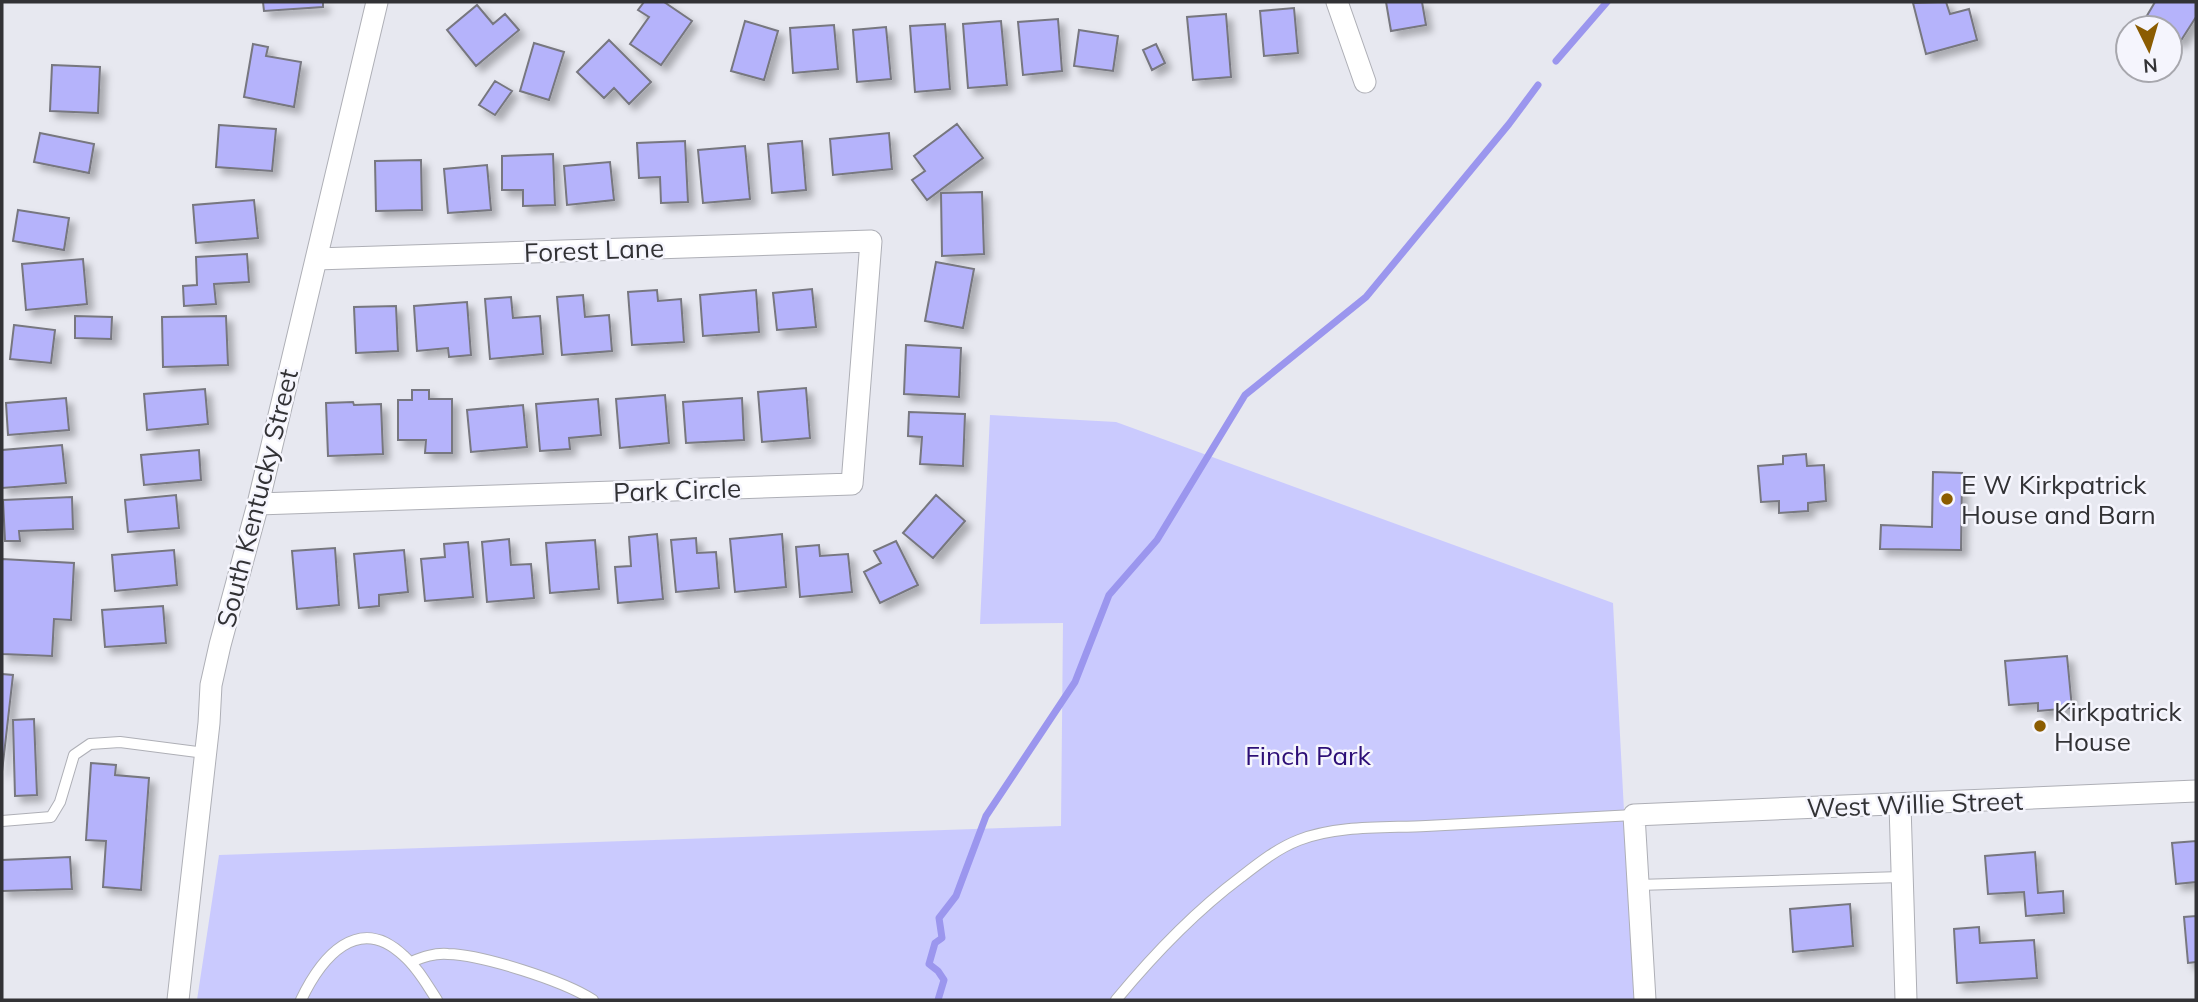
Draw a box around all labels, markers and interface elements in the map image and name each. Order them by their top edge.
north arrow [2114,14,2184,84]
text: N [2142,53,2159,79]
street label: Forest Lane [523,231,665,269]
street label: South Kentucky Street [209,365,305,631]
place label: E W Kirkpatrick House and Barn [1961,468,2156,531]
street label: Park Circle [612,471,742,509]
marker: E W Kirkpatrick House and Barn [1939,491,1955,507]
place label: Kirkpatrick House [2054,695,2182,758]
marker: Kirkpatrick House [2032,718,2048,734]
park label: Finch Park [1245,739,1371,772]
street label: West Willie Street [1806,784,2024,824]

